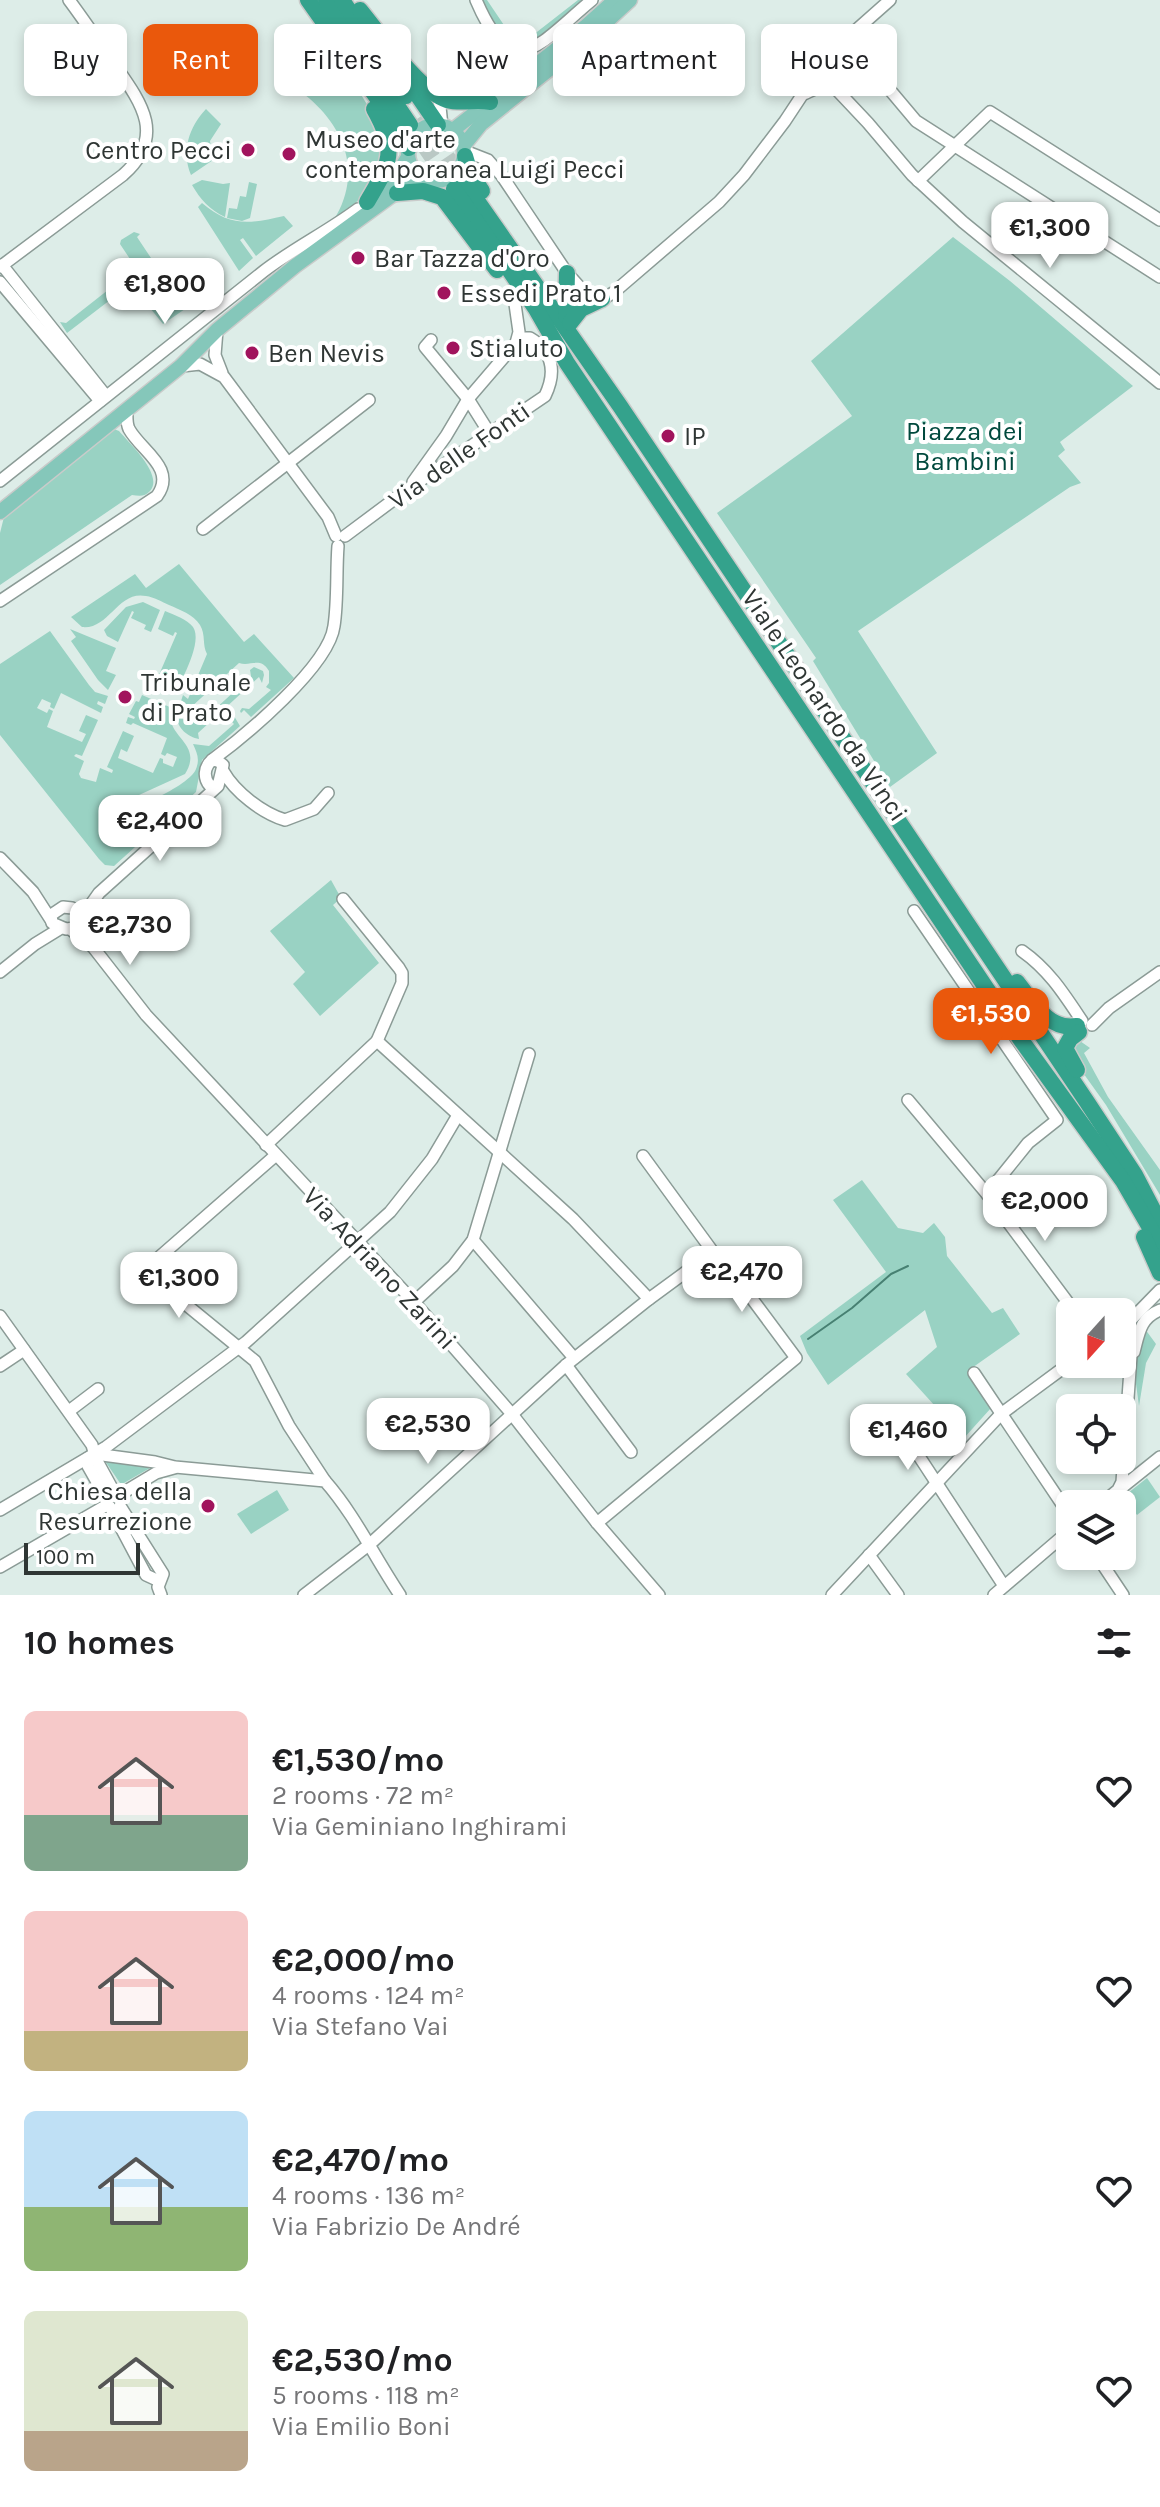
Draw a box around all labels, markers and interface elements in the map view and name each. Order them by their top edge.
chip: Buy [24,24,127,96]
chip: Rent [143,24,258,96]
chip: Filters [274,24,411,96]
chip: New [427,24,537,96]
chip: Apartment [553,24,745,96]
chip: House [761,24,897,96]
place label: Museo d'arte contemporanea Luigi Pecci [305,124,625,185]
place label: Centro Pecci [85,135,232,166]
marker: Centro Pecci [239,141,257,159]
marker: Museo d'arte contemporanea Luigi Pecci [280,145,298,163]
pin: €1,300 [985,202,1115,270]
text: €1,300 [1009,212,1091,243]
place label: Bar Tazza d'Oro [374,243,550,274]
marker: Bar Tazza d'Oro [349,249,367,267]
pin: €1,800 [100,258,230,326]
text: €1,800 [124,268,206,299]
place label: Essedi Prato 1 [460,278,621,309]
marker: Essedi Prato 1 [435,284,453,302]
place label: Stialuto [469,333,564,364]
place label: Ben Nevis [268,338,385,369]
marker: Stialuto [444,339,462,357]
marker: Ben Nevis [243,344,261,362]
street label: Via delle Fonti [382,395,536,516]
park label: Piazza dei Bambini [906,416,1024,477]
place label: IP [684,421,706,452]
marker: IP [659,427,677,445]
street label: Viale Leonardo da Vinci [735,583,914,827]
place label: Tribunale di Prato [141,667,251,728]
marker: Tribunale di Prato [116,688,134,706]
pin: €2,400 [95,795,225,863]
text: €2,400 [116,805,204,836]
pin: €2,730 [65,899,195,967]
text: €2,730 [88,909,172,940]
pin: €1,530 [926,988,1056,1056]
text: €1,530 [951,998,1031,1029]
pin: €2,000 [980,1175,1110,1243]
street label: Via Adriano Zarini [296,1181,463,1356]
text: €2,000 [1001,1185,1089,1216]
pin: €2,470 [677,1246,807,1314]
pin: €1,300 [114,1252,244,1320]
text: €2,470 [700,1256,784,1287]
text: €1,300 [138,1262,220,1293]
north arrow [1056,1298,1136,1378]
map controls [1056,1298,1136,1570]
button: locate [1056,1394,1136,1474]
pin: €2,530 [363,1398,493,1466]
pin: €1,460 [843,1404,973,1472]
text: €2,530 [385,1408,471,1439]
text: €1,460 [868,1414,948,1445]
place label: Chiesa della Resurrezione [38,1476,192,1537]
button: layers [1056,1490,1136,1570]
marker: Chiesa della Resurrezione [199,1497,217,1515]
scale bar [24,1539,140,1575]
text: 100 m [36,1544,95,1570]
icon: filters [1092,1621,1136,1665]
text: 10 homes [24,1623,175,1663]
text: €1,530/mo [272,1740,444,1780]
icon: home [88,1743,184,1839]
icon: heart [1092,1769,1136,1813]
text: 2 rooms · 72 m² [272,1780,454,1811]
text: Via Geminiano Inghirami [272,1811,568,1842]
text: €2,000/mo [272,1940,455,1980]
icon: home [88,1943,184,2039]
icon: heart [1092,1969,1136,2013]
text: 4 rooms · 124 m² [272,1980,465,2011]
text: Via Stefano Vai [272,2011,449,2042]
text: €2,470/mo [272,2140,449,2180]
icon: home [88,2143,184,2239]
icon: heart [1092,2169,1136,2213]
text: 4 rooms · 136 m² [272,2180,465,2211]
text: Via Fabrizio De André [272,2211,521,2242]
text: €2,530/mo [272,2340,453,2380]
icon: home [88,2343,184,2439]
icon: heart [1092,2369,1136,2413]
text: 5 rooms · 118 m² [272,2380,460,2411]
text: Via Emilio Boni [272,2411,451,2442]

